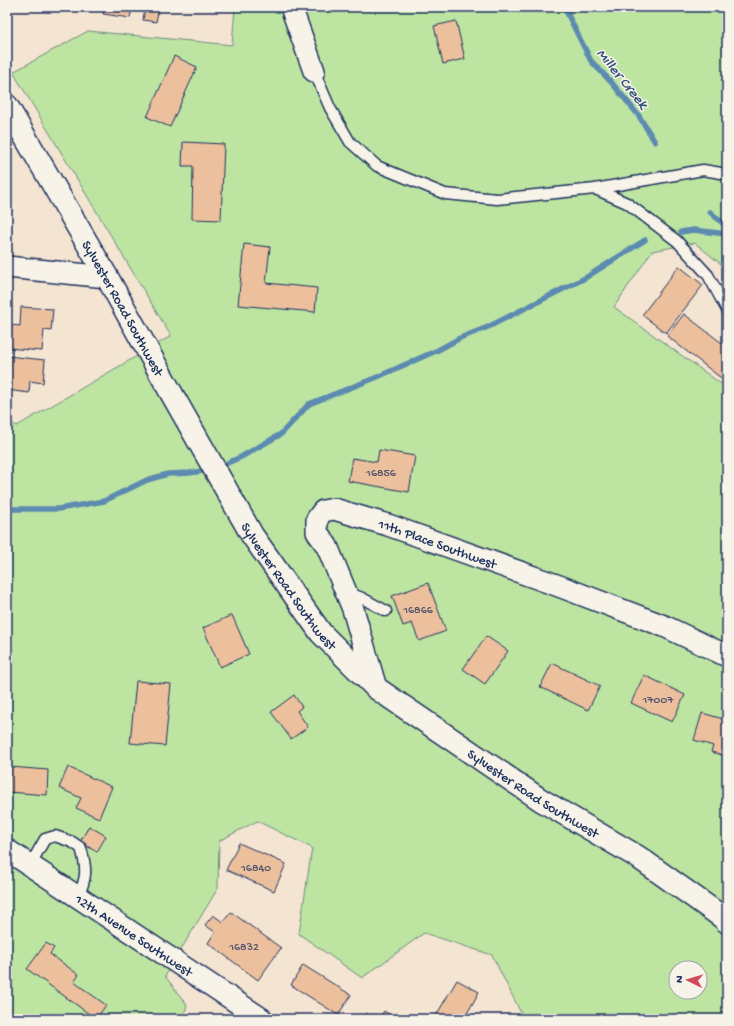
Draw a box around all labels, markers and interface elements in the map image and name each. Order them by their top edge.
water label: Miller Creek [592,45,652,114]
street label: Sylvester Road Southwest [77,238,167,381]
house number: 16856 [365,467,397,481]
street label: 11th Place Southwest [375,516,500,574]
street label: Sylvester Road Southwest [236,520,340,655]
house number: 16866 [402,604,434,618]
house number: 17007 [642,694,674,708]
street label: Sylvester Road Southwest [463,746,602,844]
house number: 16840 [240,862,271,876]
street label: 12th Avenue Southwest [70,891,196,982]
house number: 16832 [228,941,259,955]
north arrow [668,960,708,1000]
text: N [674,975,686,983]

